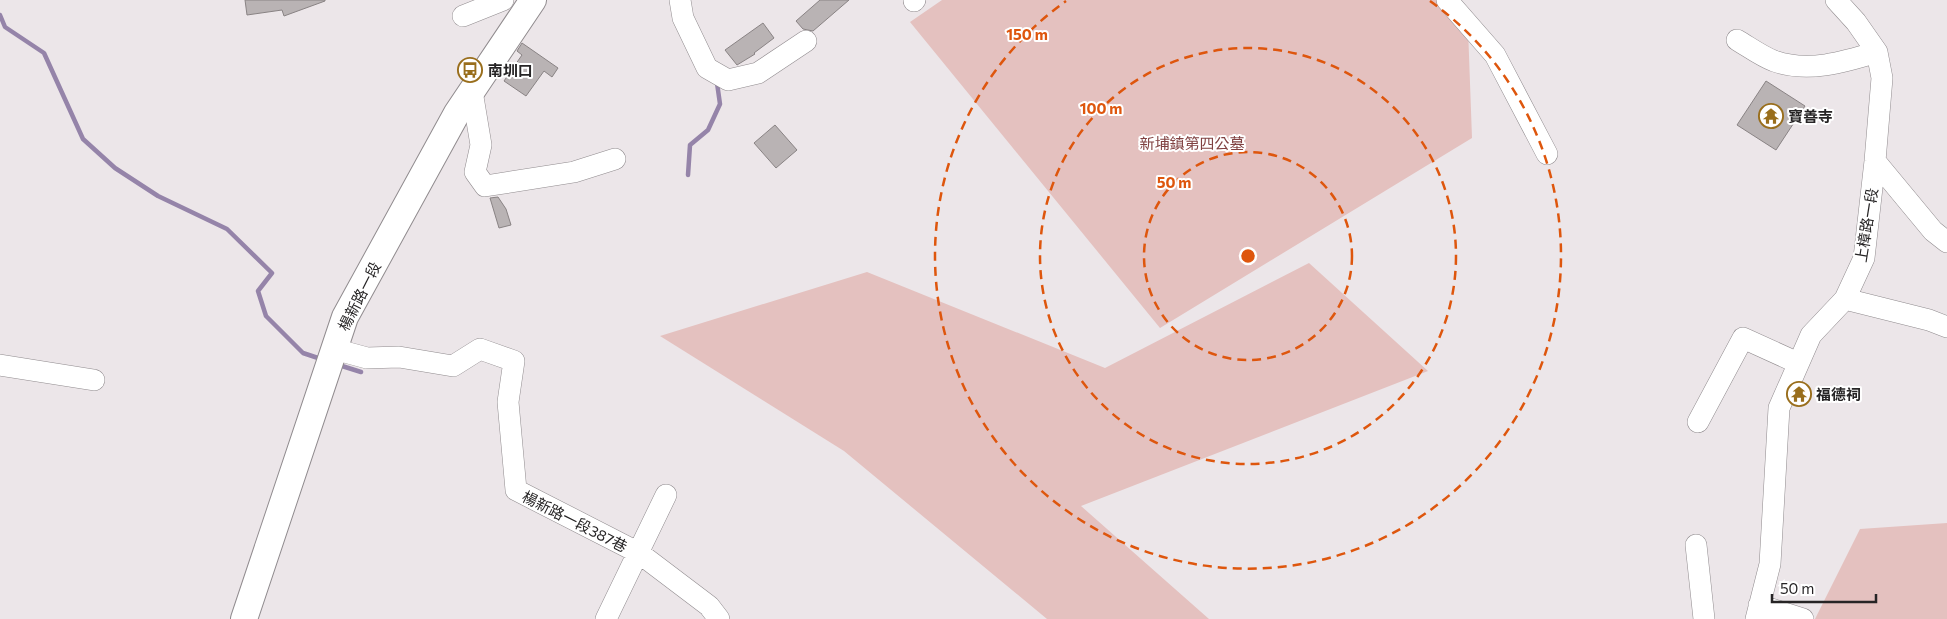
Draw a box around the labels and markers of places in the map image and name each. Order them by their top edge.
bus stop icon: 南圳口 [457,57,483,83]
place label: 南圳口 [488,61,533,79]
temple icon: 寶善寺 [1758,103,1784,129]
place label: 寶善寺 [1788,107,1833,125]
centre of rings [1239,247,1257,265]
temple icon: 福德祠 [1786,381,1812,407]
place label: 福德祠 [1816,385,1861,403]

